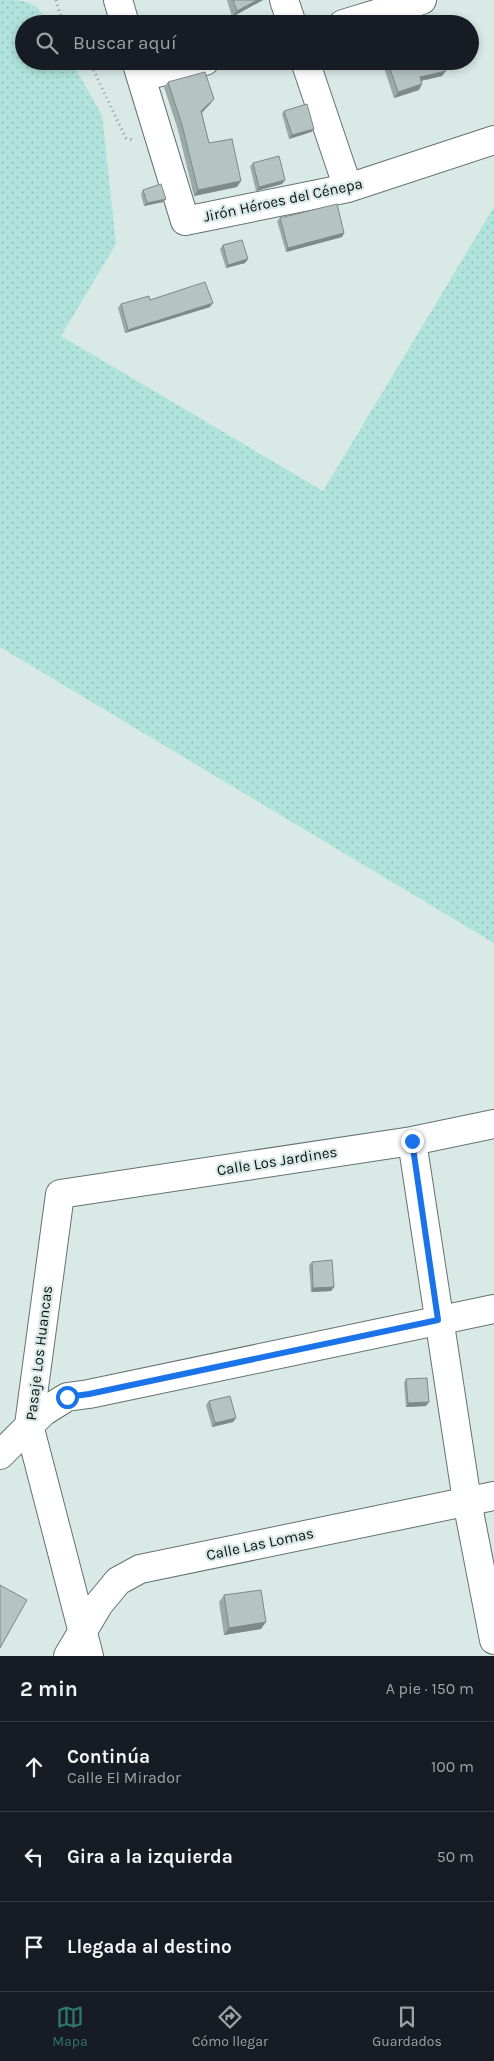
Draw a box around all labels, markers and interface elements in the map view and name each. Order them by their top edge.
search box [15,15,479,70]
icon: search [33,29,61,57]
text: Buscar aquí [73,32,177,54]
street label: Jirón Héroes del Cénepa [202,174,364,226]
route end [401,1130,424,1153]
street label: Calle Los Jardines [216,1143,338,1179]
street label: Pasaje Los Huancas [22,1285,56,1421]
route start [56,1386,79,1409]
street label: Calle Las Lomas [205,1524,315,1564]
text: 2 min [20,1677,78,1701]
text: A pie · 150 m [386,1679,474,1698]
text: Continúa [67,1746,150,1768]
icon: ahead [20,1753,48,1781]
text: 100 m [431,1757,474,1776]
text: Calle El Mirador [67,1768,181,1787]
icon: left [20,1843,48,1871]
text: Gira a la izquierda [67,1846,233,1868]
text: 50 m [437,1847,474,1866]
icon: arrive [20,1933,48,1961]
text: Llegada al destino [67,1936,232,1958]
tab: Mapa [52,2003,88,2050]
tab: Cómo llegar [192,2003,268,2050]
tab: Guardados [372,2003,442,2050]

